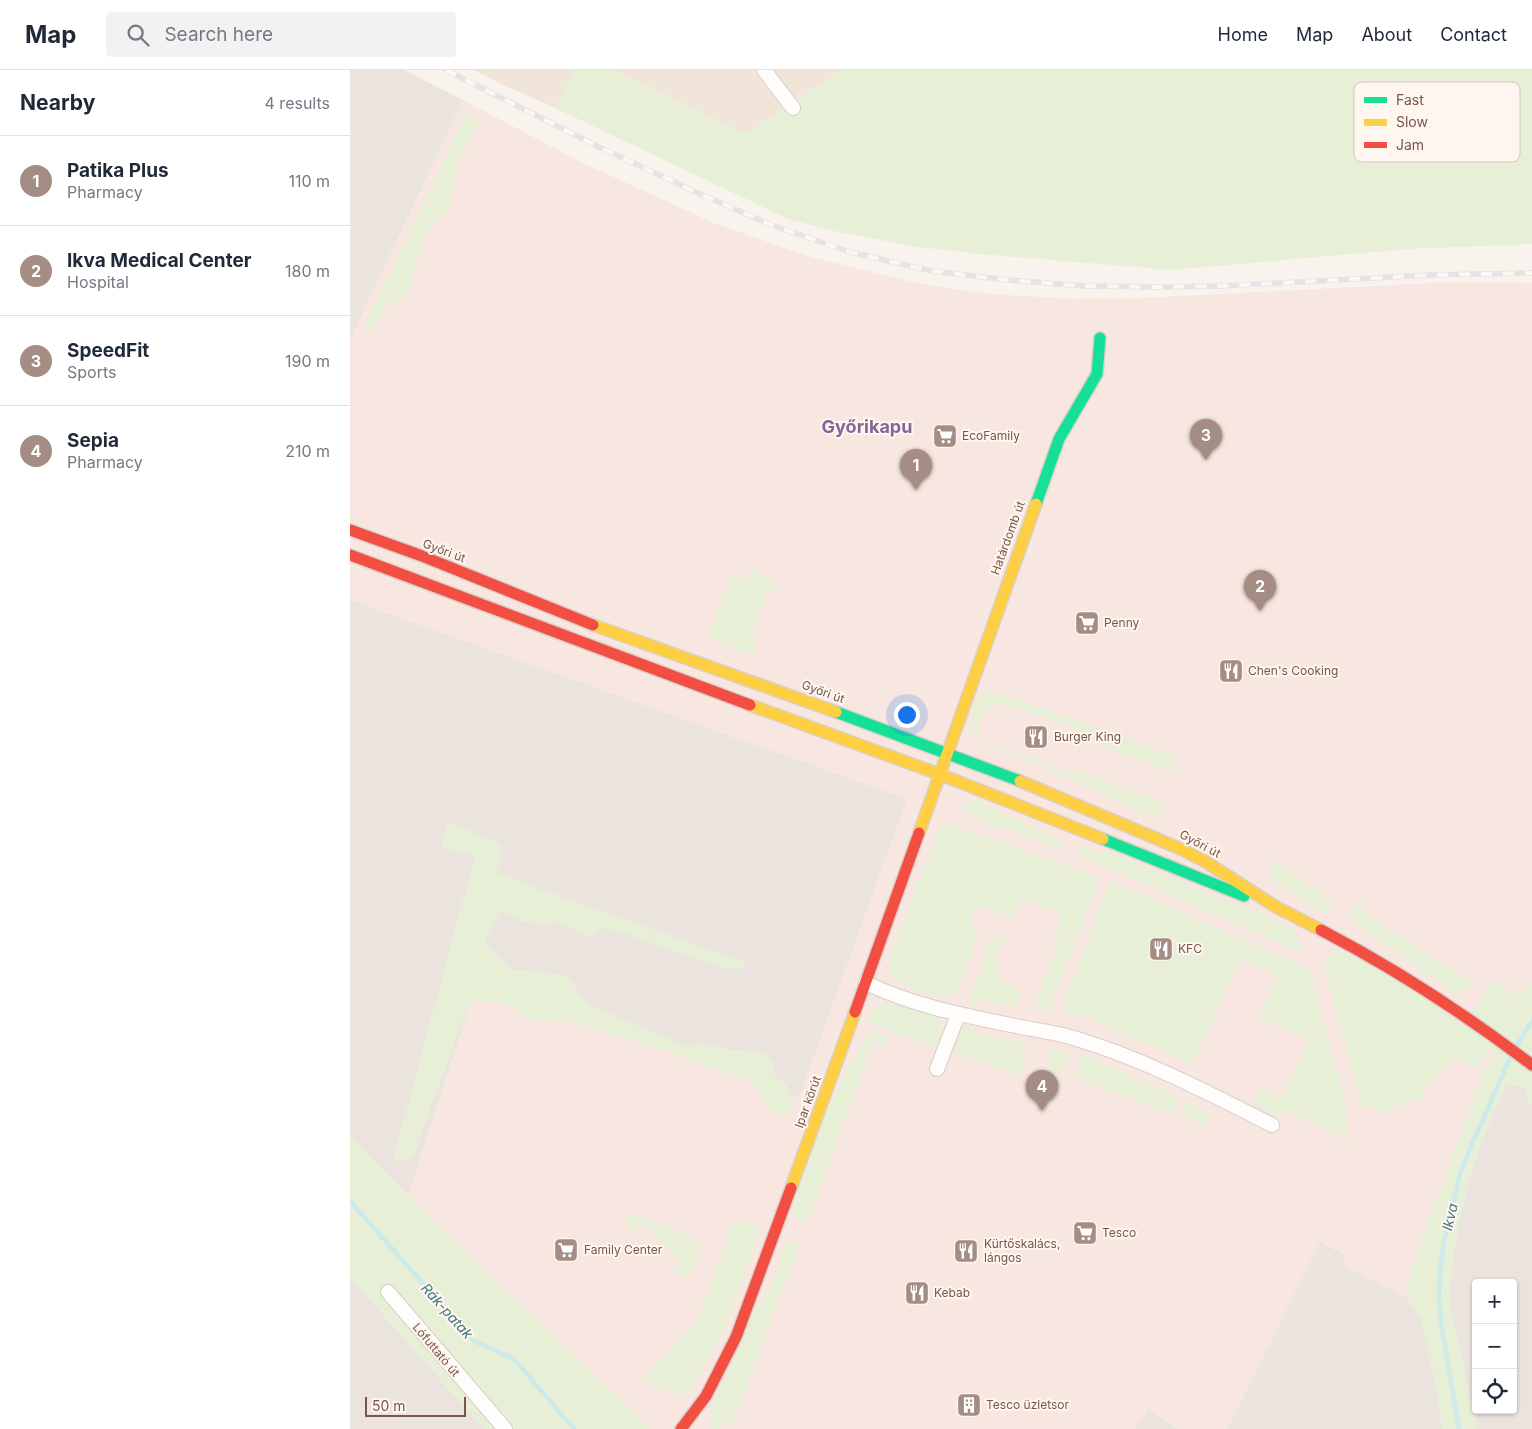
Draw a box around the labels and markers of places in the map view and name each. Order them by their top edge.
pin: 3 [1190,419,1222,460]
supermarket icon: EcoFamily [932,423,958,449]
place label: EcoFamily [962,428,1020,443]
pin: 1 [900,449,932,490]
pin: 2 [1244,570,1276,611]
supermarket icon: Penny [1074,610,1100,636]
place label: Penny [1104,615,1140,630]
restaurant icon: Chen's Cooking [1218,658,1244,684]
place label: Chen's Cooking [1248,663,1338,678]
restaurant icon: Burger King [1023,724,1049,750]
place label: Burger King [1054,729,1121,744]
restaurant icon: KFC [1148,936,1174,962]
place label: KFC [1178,941,1202,956]
pin: 4 [1026,1070,1058,1111]
supermarket icon: Tesco [1072,1220,1098,1246]
place label: Tesco [1102,1225,1136,1240]
place label: Kürtőskalács, lángos [984,1236,1060,1265]
supermarket icon: Family Center [553,1237,579,1263]
restaurant icon: Kürtőskalács, lángos [953,1238,979,1264]
place label: Family Center [584,1242,663,1257]
restaurant icon: Kebab [904,1280,930,1306]
place label: Kebab [934,1285,970,1300]
building icon: Tesco üzletsor [956,1392,982,1418]
place label: Tesco üzletsor [986,1397,1070,1412]

